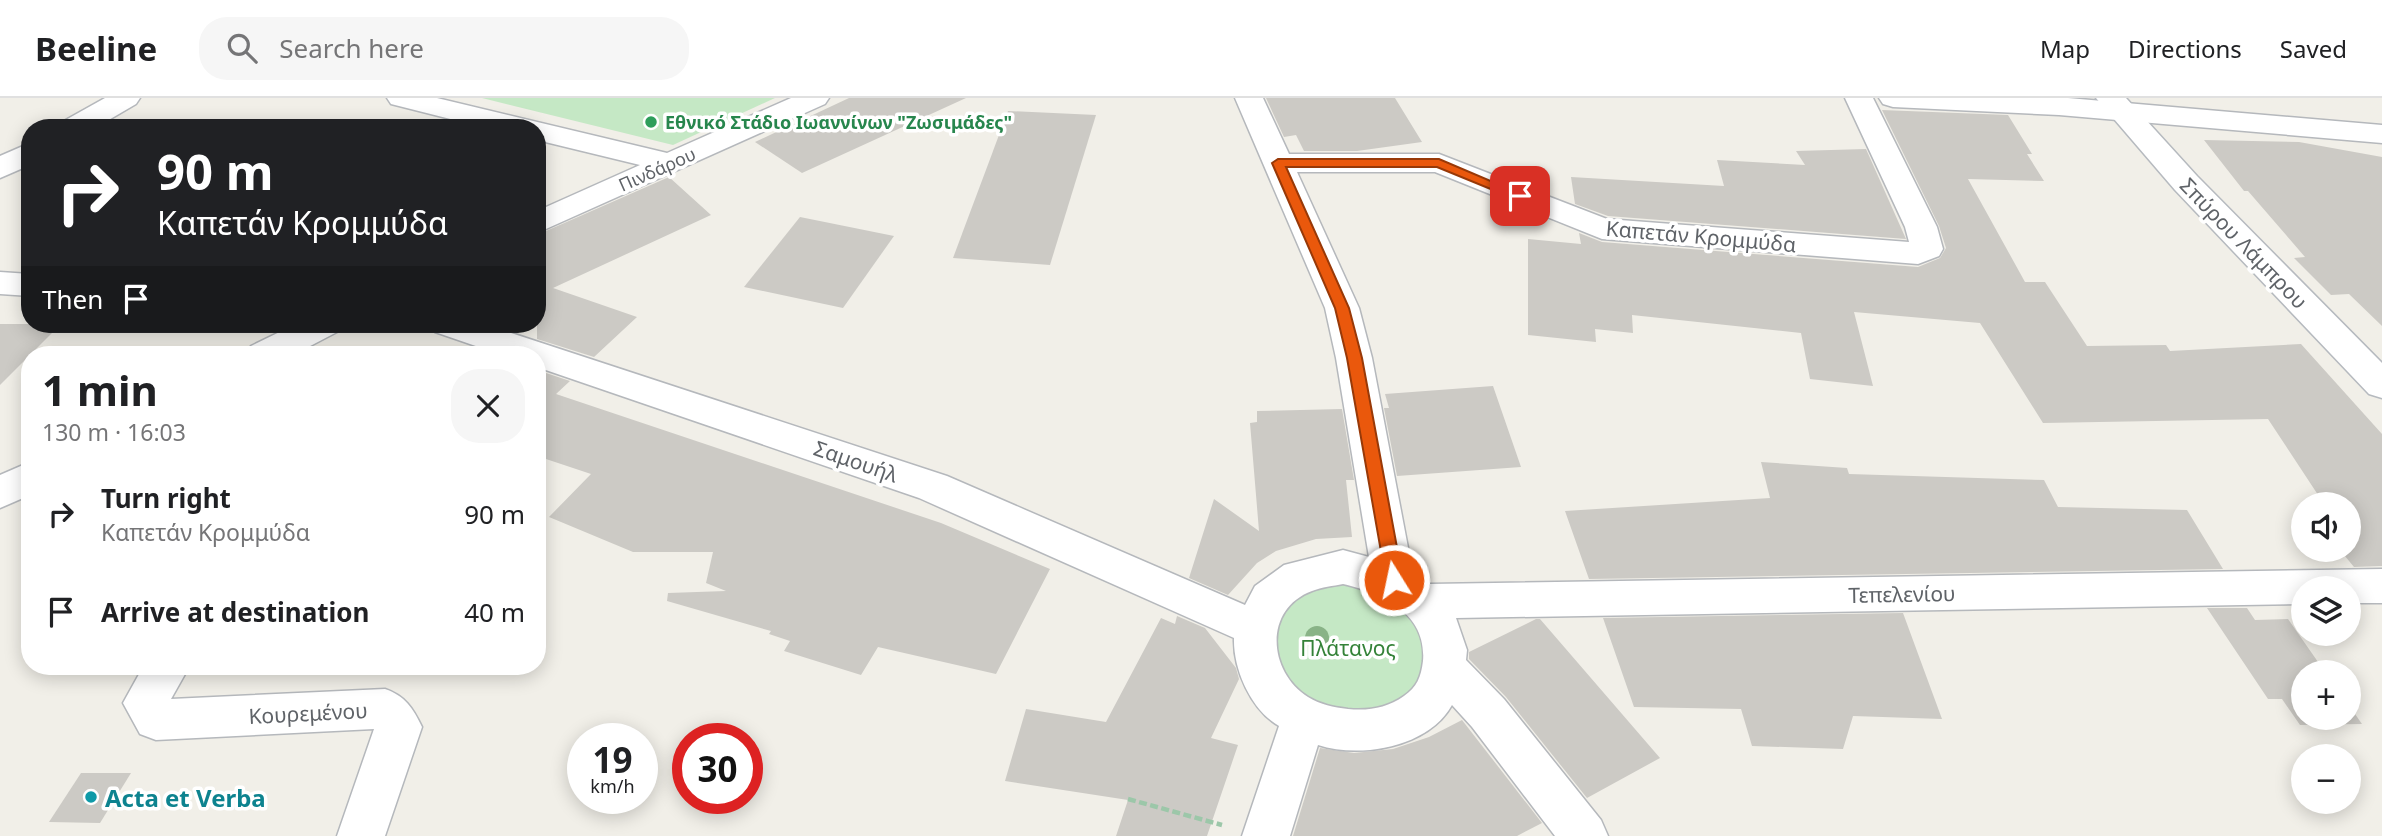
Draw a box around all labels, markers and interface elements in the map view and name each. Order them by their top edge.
search box [199,17,689,80]
text: Beeline [35,26,157,71]
icon: search [223,29,261,67]
text: Search here [279,30,424,66]
text: Map [2040,32,2090,65]
text: Directions [2128,32,2242,65]
text: Saved [2280,32,2347,65]
place label: Εθνικό Στάδιο Ιωαννίνων "Ζωσιμάδες" [665,110,1012,134]
marker: Εθνικό Στάδιο Ιωαννίνων "Ζωσιμάδες" [643,114,659,130]
text: 90 m [157,138,274,204]
street label: Πινδάρου [615,141,699,197]
icon: right [42,147,133,238]
pin [1490,166,1550,226]
street label: Σπύρου Λάμπρου [2174,171,2314,315]
icon: arrive [1501,177,1539,215]
text: Καπετάν Κρομμύδα [157,201,448,244]
street label: Καπετάν Κρομμύδα [1605,214,1797,258]
icon: arrive [117,280,155,318]
text: Then [42,281,103,317]
text: 1 min [42,361,158,418]
button: close [451,369,525,443]
text: 130 m · 16:03 [42,416,186,448]
street label: Σαμουήλ [810,434,902,488]
text: Turn right [101,480,231,516]
map controls [2291,492,2361,814]
button: sound [2291,492,2361,562]
icon: right [42,495,80,533]
text: 90 m [464,496,525,532]
text: Καπετάν Κρομμύδα [101,516,310,548]
position arrow [1357,543,1431,617]
button: layers [2291,576,2361,646]
street label: Τεπελενίου [1848,579,1956,609]
icon: arrive [42,593,80,631]
text: Arrive at destination [101,594,370,630]
text: 40 m [464,594,525,630]
park label: Πλάτανος [1300,634,1396,662]
button: + [2291,660,2361,730]
street label: Κουρεμένου [248,696,368,730]
speed limit sign: 30 [672,723,763,814]
text: 19 [592,736,633,783]
button: − [2291,744,2361,814]
text: km/h [590,774,635,798]
place label: Acta et Verba [105,781,266,814]
marker: Acta et Verba [83,789,99,805]

